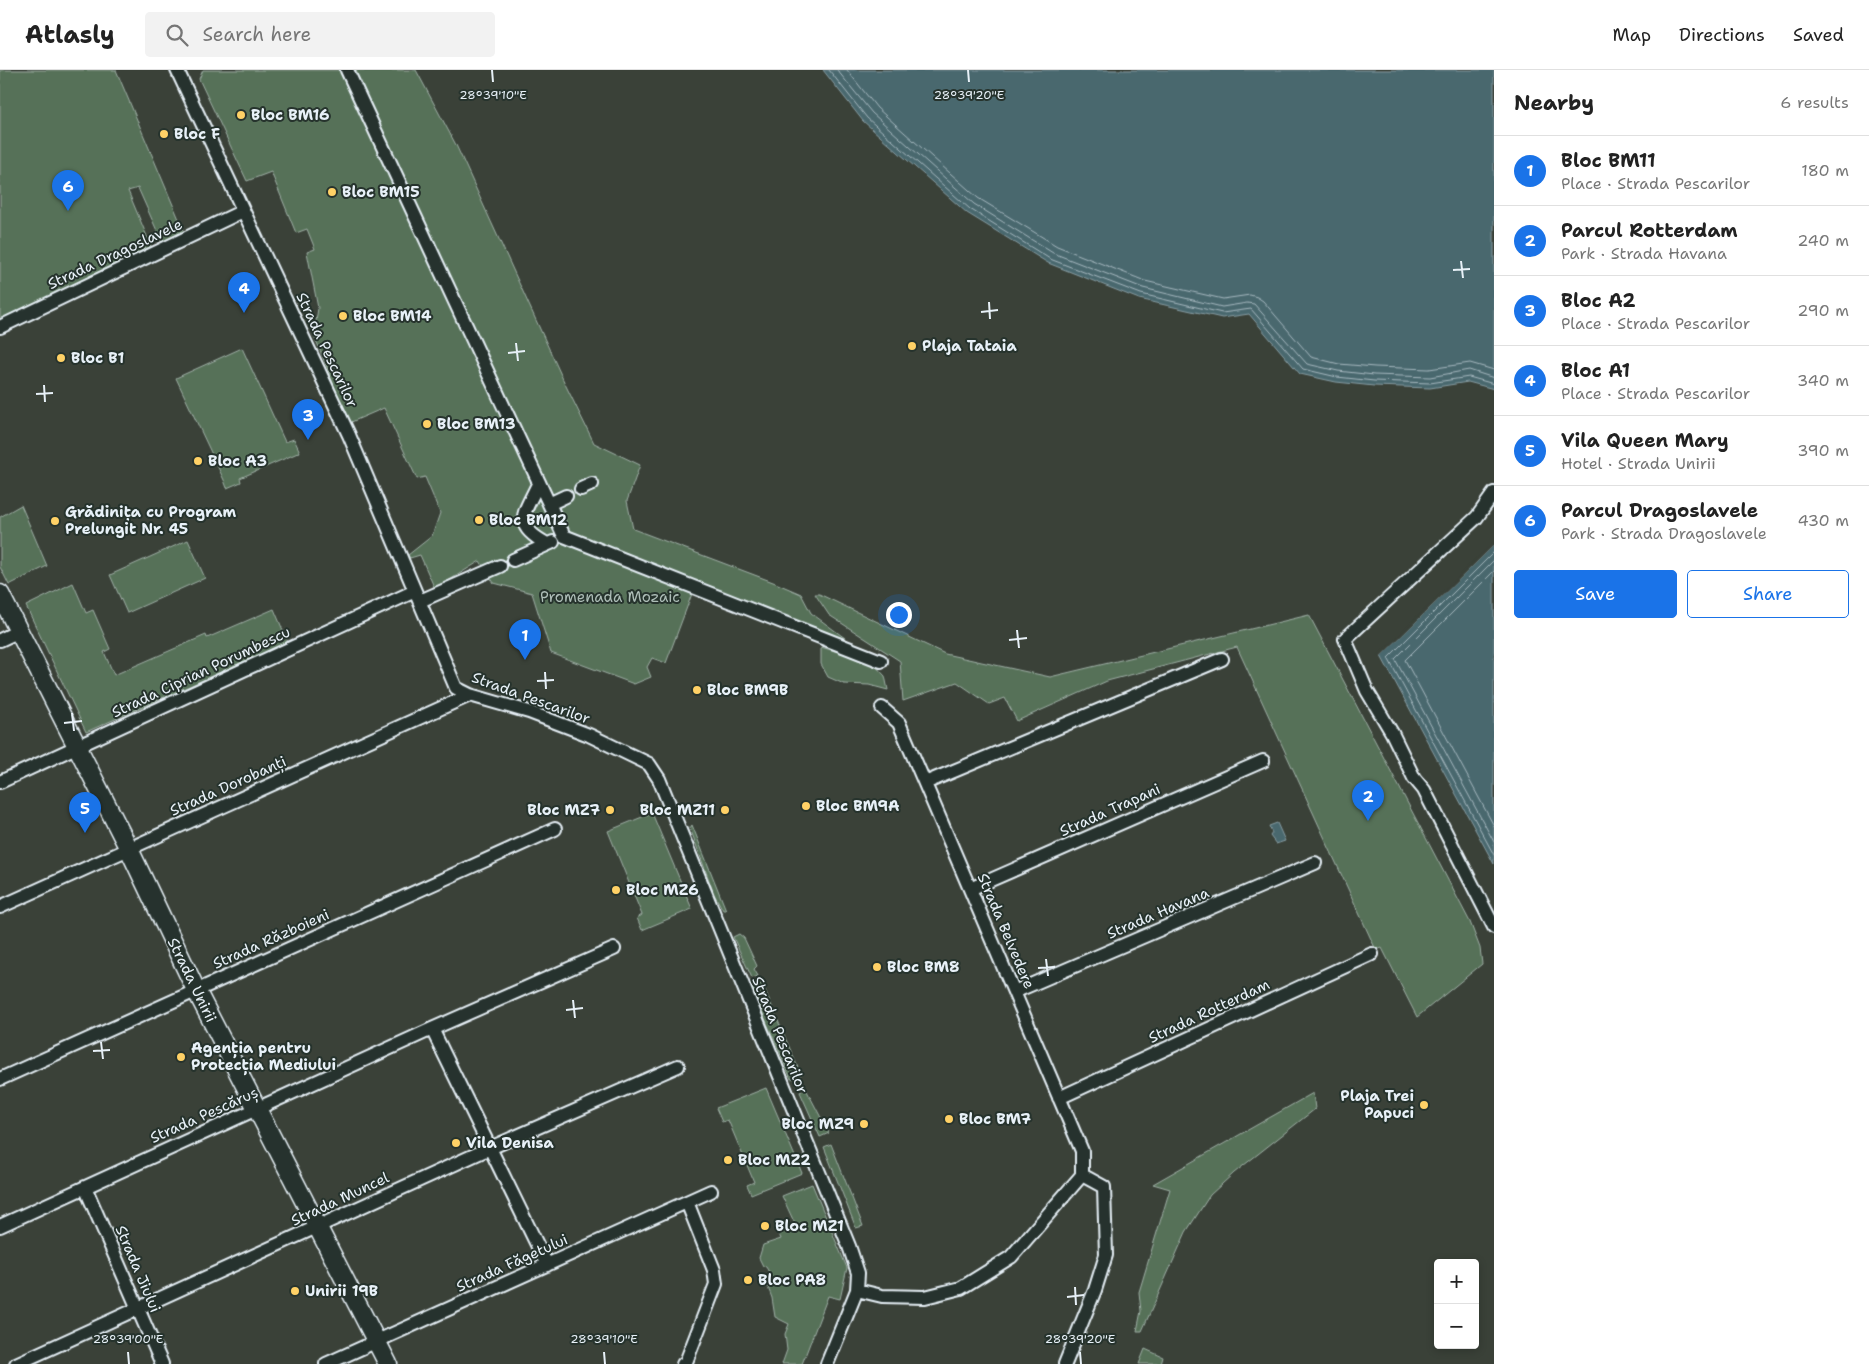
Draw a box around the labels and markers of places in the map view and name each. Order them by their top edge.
place label: Bloc BM16 [251,105,329,125]
marker: Bloc BM16 [235,109,247,121]
place label: Bloc F [174,124,220,144]
marker: Bloc F [158,128,170,140]
pin: 6 [52,170,84,211]
place label: Bloc BM15 [342,182,420,202]
marker: Bloc BM15 [326,186,338,198]
pin: 4 [228,272,260,313]
place label: Bloc BM14 [353,306,432,326]
marker: Bloc BM14 [337,310,349,322]
place label: Plaja Tataia [922,336,1017,356]
marker: Plaja Tataia [906,340,918,352]
place label: Bloc B1 [71,348,125,368]
marker: Bloc B1 [55,352,67,364]
pin: 3 [292,399,324,440]
place label: Bloc BM13 [437,414,516,434]
marker: Bloc BM13 [421,418,433,430]
place label: Bloc A3 [208,451,267,471]
marker: Bloc A3 [192,455,204,467]
place label: Grădinița cu Program Prelungit Nr. 45 [65,502,236,539]
place label: Bloc BM12 [489,510,568,530]
marker: Bloc BM12 [473,514,485,526]
marker: Grădinița cu Program Prelungit Nr. 45 [49,515,61,527]
pin: 1 [509,619,541,660]
place label: Bloc BM9B [707,680,788,700]
marker: Bloc BM9B [691,684,703,696]
pin: 2 [1352,780,1384,821]
pin: 5 [69,792,101,833]
place label: Bloc BM9A [816,796,900,816]
place label: Bloc MZ7 [527,800,600,820]
place label: Bloc MZ11 [640,800,715,820]
marker: Bloc BM9A [800,800,812,812]
marker: Bloc MZ7 [604,804,616,816]
marker: Bloc MZ11 [719,804,731,816]
place label: Bloc MZ6 [626,880,699,900]
marker: Bloc MZ6 [610,884,622,896]
place label: Bloc BM8 [887,957,960,977]
marker: Bloc BM8 [871,961,883,973]
place label: Agenția pentru Protecția Mediului [191,1038,336,1076]
marker: Agenția pentru Protecția Mediului [175,1051,187,1063]
place label: Plaja Trei Papuci [1340,1086,1414,1123]
marker: Plaja Trei Papuci [1418,1099,1430,1111]
place label: Bloc BM7 [959,1109,1031,1129]
marker: Bloc BM7 [943,1113,955,1125]
place label: Bloc MZ9 [781,1114,854,1134]
marker: Bloc MZ9 [858,1118,870,1130]
place label: Vila Denisa [466,1133,554,1153]
marker: Vila Denisa [450,1137,462,1149]
place label: Bloc MZ2 [738,1150,811,1170]
marker: Bloc MZ2 [722,1154,734,1166]
place label: Bloc MZ1 [775,1216,844,1236]
marker: Bloc MZ1 [759,1220,771,1232]
place label: Bloc PA8 [758,1270,826,1290]
marker: Bloc PA8 [742,1274,754,1286]
place label: Unirii 19B [305,1281,378,1301]
marker: Unirii 19B [289,1285,301,1297]

